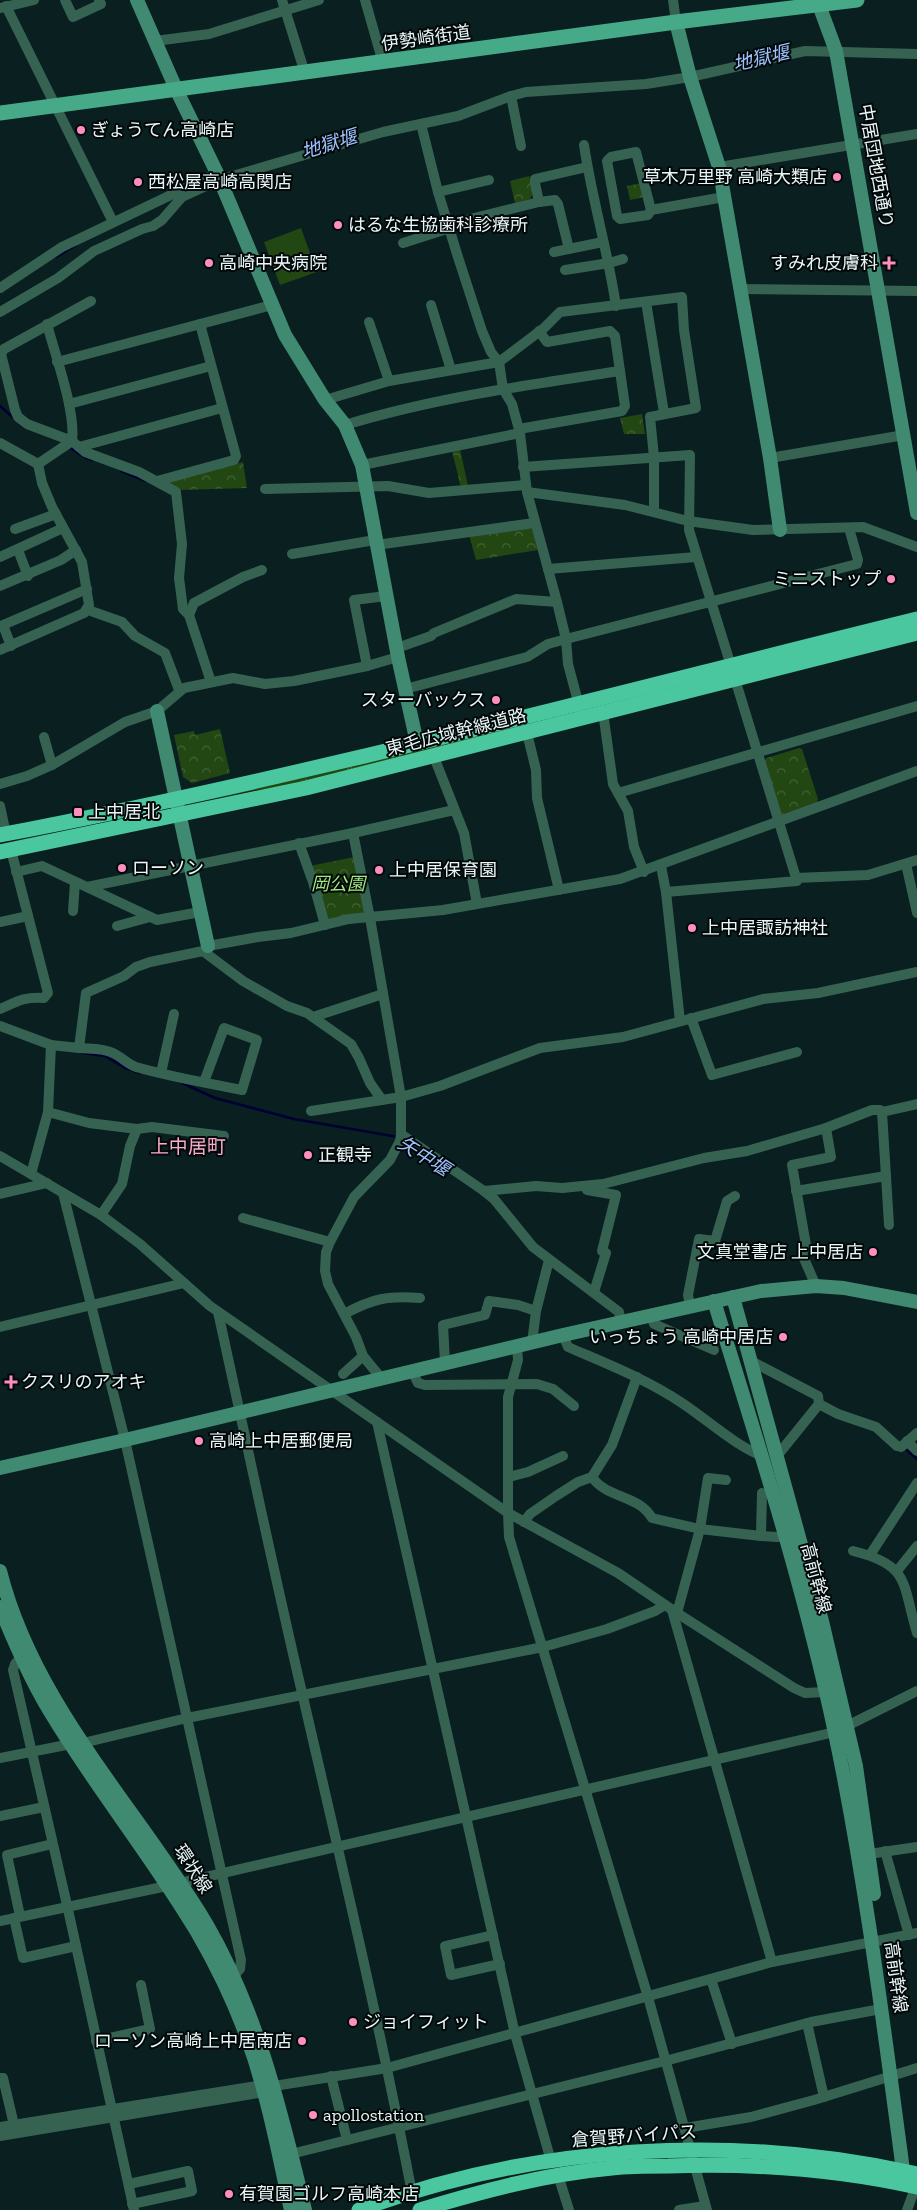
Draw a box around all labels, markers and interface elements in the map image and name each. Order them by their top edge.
street label: 伊勢崎街道 [380,21,472,55]
water label: 地獄堰 [731,40,794,76]
street label: 中居団地西通り [854,102,898,230]
place label: ぎょうてん高崎店 [91,119,234,141]
marker: ぎょうてん高崎店 [75,124,87,136]
water label: 地獄堰 [298,124,362,163]
place label: 草木万里野 高崎大類店 [643,166,827,188]
place label: 西松屋高崎高関店 [148,171,292,193]
marker: 草木万里野 高崎大類店 [831,171,843,183]
marker: 西松屋高崎高関店 [132,176,144,188]
place label: はるな生協歯科診療所 [348,214,528,236]
marker: はるな生協歯科診療所 [332,219,344,231]
place label: 高崎中央病院 [219,252,327,274]
place label: すみれ皮膚科 [770,252,878,274]
marker: すみれ皮膚科 [882,256,896,270]
marker: 高崎中央病院 [203,257,215,269]
place label: ミニストップ [773,568,881,590]
marker: ミニストップ [885,573,897,585]
place label: スターバックス [361,689,486,711]
marker: スターバックス [490,694,502,706]
street label: 東毛広域幹線道路 [383,704,529,760]
place label: 上中居北 [88,801,160,823]
marker: 上中居北 [72,806,84,818]
place label: ローソン [132,857,204,879]
place label: 上中居保育園 [389,859,497,881]
marker: ローソン [116,862,128,874]
marker: 上中居保育園 [373,864,385,876]
park label: 岡公園 [311,873,368,895]
place label: 上中居諏訪神社 [702,917,828,939]
marker: 上中居諏訪神社 [686,922,698,934]
water label: 矢中堰 [394,1131,457,1182]
district label: 上中居町 [150,1135,226,1158]
place label: 正観寺 [318,1144,372,1166]
marker: 正観寺 [302,1149,314,1161]
place label: 文真堂書店 上中居店 [697,1241,863,1263]
marker: 文真堂書店 上中居店 [867,1246,879,1258]
place label: いっちょう 高崎中居店 [589,1326,773,1348]
marker: いっちょう 高崎中居店 [777,1331,789,1343]
place label: クスリのアオキ [21,1371,146,1393]
marker: クスリのアオキ [5,1376,17,1388]
place label: 高崎上中居郵便局 [209,1430,353,1452]
marker: 高崎上中居郵便局 [193,1435,205,1447]
street label: 高前幹線 [796,1540,836,1616]
street label: 環状線 [169,1840,217,1898]
street label: 高前幹線 [880,1940,912,2014]
place label: ジョイフィット [363,2011,489,2033]
marker: ジョイフィット [347,2016,359,2028]
place label: ローソン高崎上中居南店 [94,2030,292,2052]
marker: ローソン高崎上中居南店 [296,2035,308,2047]
place label: apollostation [323,2104,425,2126]
marker: apollostation [307,2109,319,2121]
street label: 倉賀野バイパス [571,2121,697,2151]
place label: 有賀園ゴルフ高崎本店 [239,2183,419,2205]
marker: 有賀園ゴルフ高崎本店 [223,2188,235,2200]

